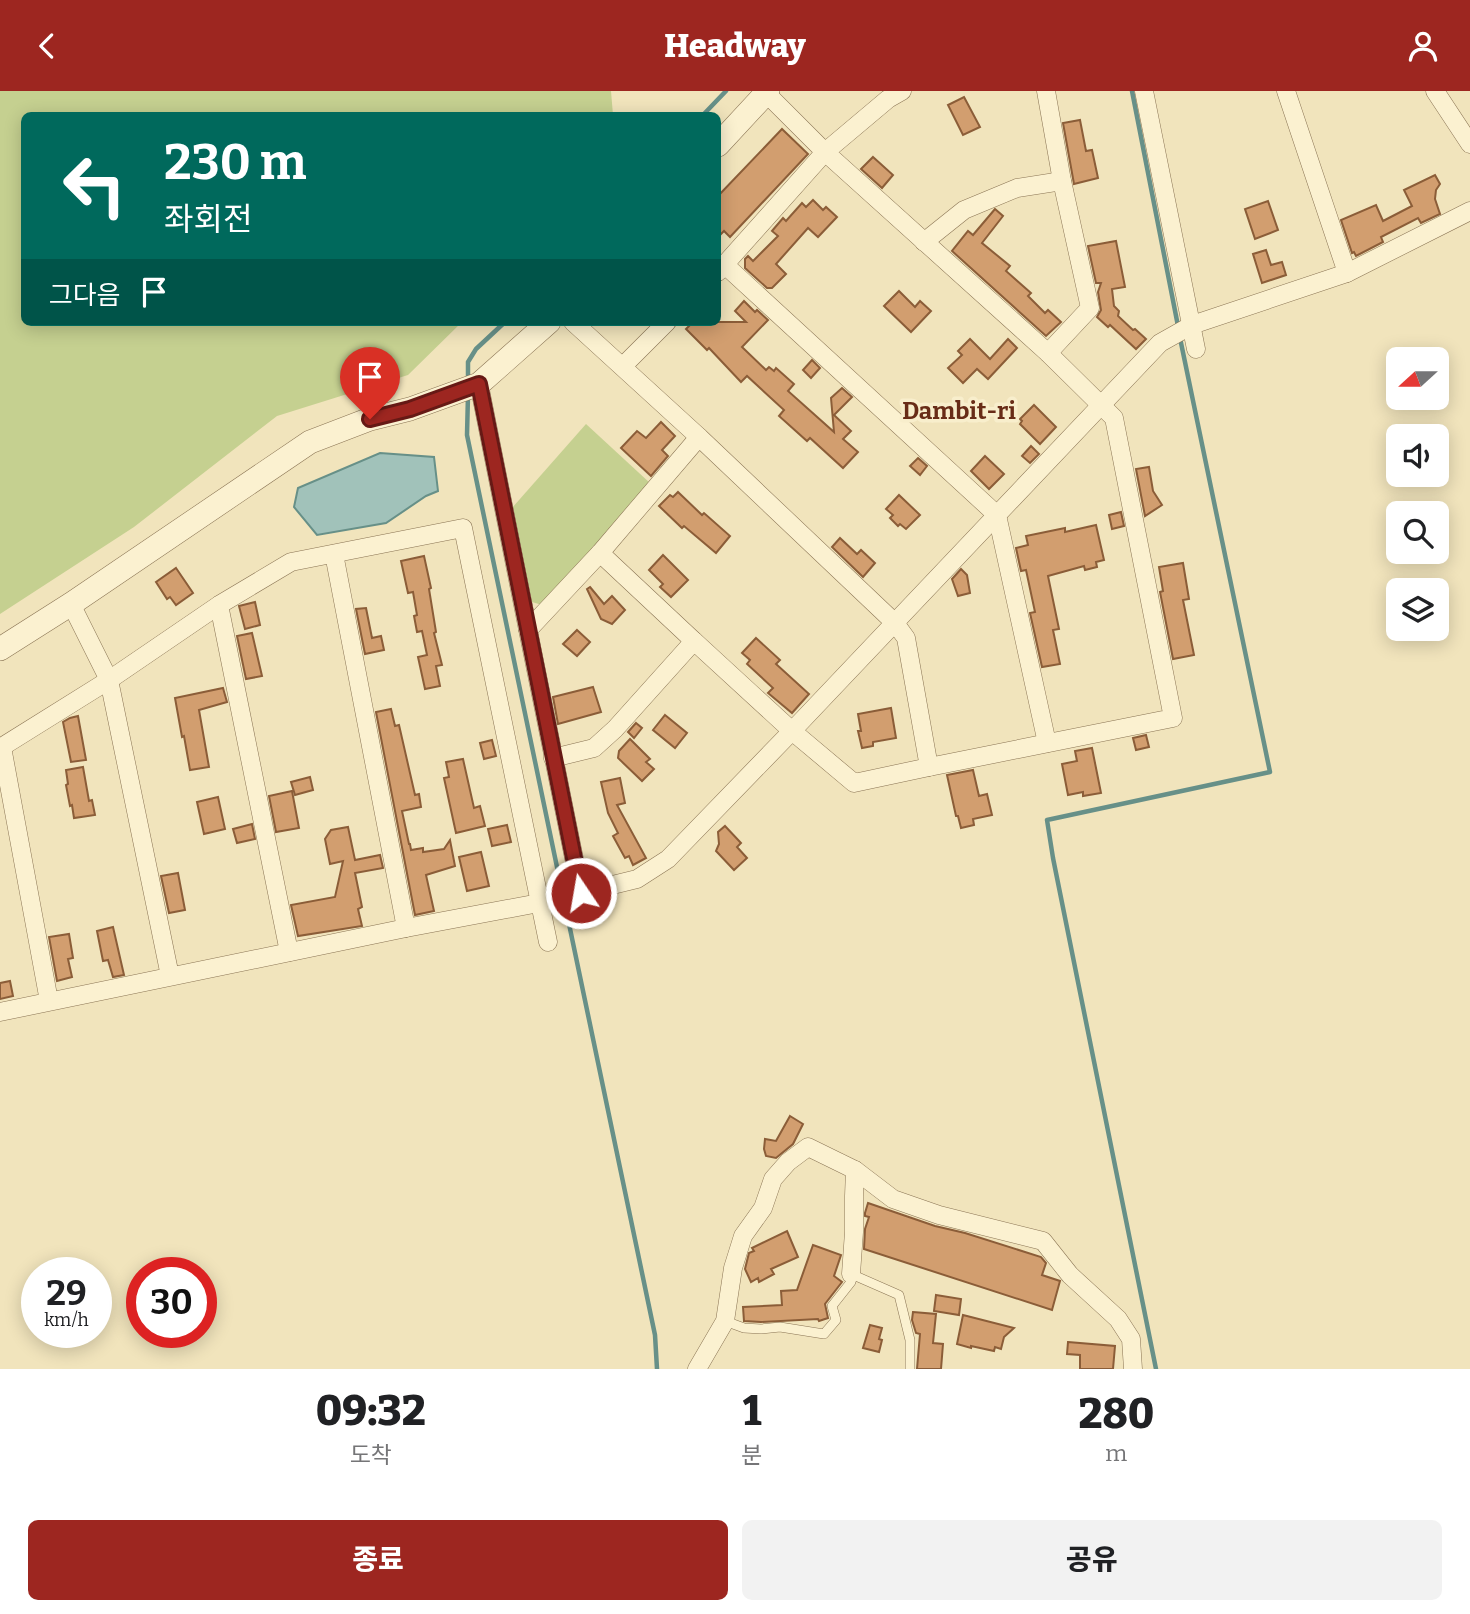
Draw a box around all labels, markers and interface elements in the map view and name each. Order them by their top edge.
icon: back [28,27,66,65]
text: Headway [664,27,806,65]
icon: person [1404,27,1442,65]
text: 230 m [164,133,307,192]
icon: left [49,140,140,231]
text: 좌회전 [164,200,252,238]
icon: arrive [135,273,173,311]
text: 그다음 [49,280,121,311]
pin [340,347,400,419]
north arrow [1386,347,1449,409]
map controls [1386,347,1449,641]
icon: arrive [351,358,389,396]
district label: Dambit-ri [902,397,1016,425]
button: sound [1386,424,1449,487]
button: search [1386,501,1449,564]
button: layers [1386,578,1449,641]
position arrow [544,856,618,930]
speed limit sign: 30 [126,1257,217,1348]
text: 29 [46,1272,87,1314]
text: km/h [44,1309,89,1331]
text: 09:32 [316,1386,426,1436]
text: 1 [743,1386,761,1436]
text: 280 [1078,1389,1154,1439]
text: m [1105,1439,1127,1467]
text: 도착 [350,1441,392,1469]
text: 분 [741,1441,763,1469]
button: 종료 [28,1520,728,1600]
button: 공유 [742,1520,1442,1600]

